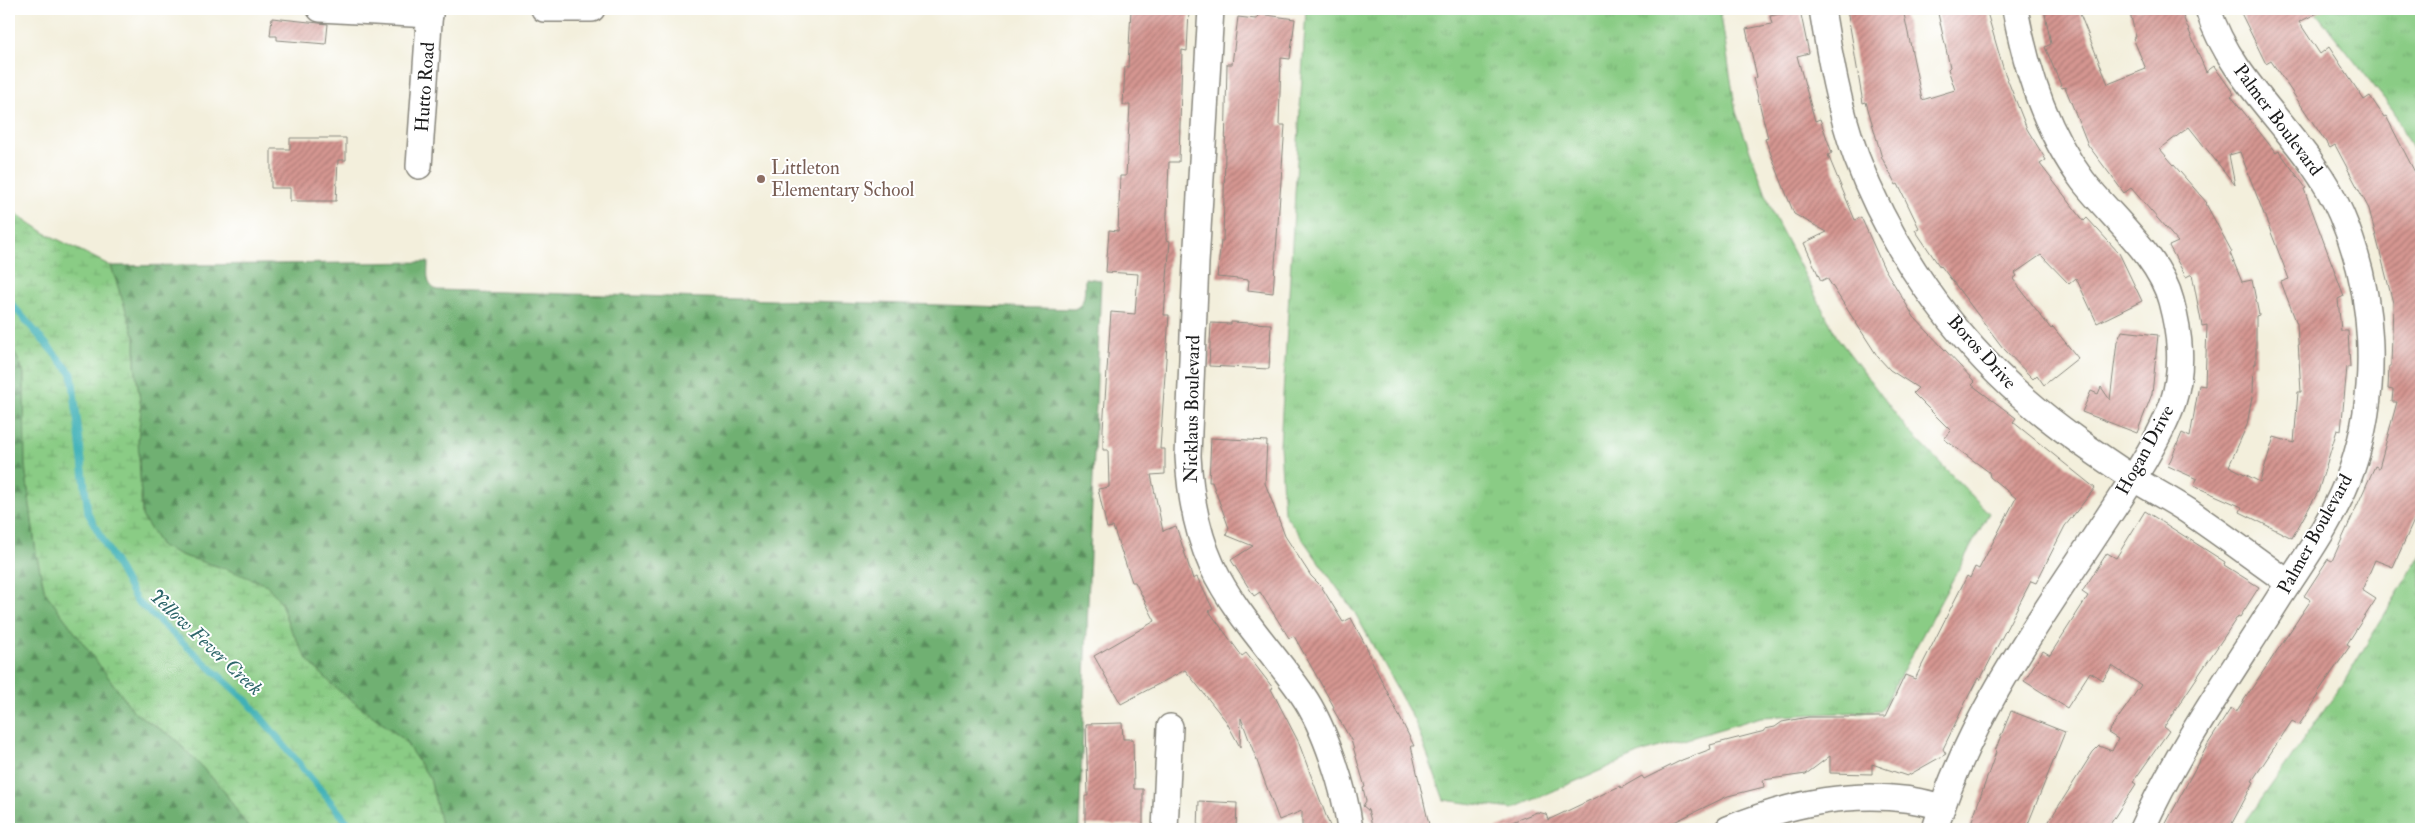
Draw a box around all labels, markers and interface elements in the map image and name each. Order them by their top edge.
street label: Hutto Road [410,40,440,133]
street label: Palmer Boulevard [2228,59,2328,181]
place label: Littleton Elementary School [771,156,915,202]
marker: Littleton Elementary School [755,173,767,185]
street label: Boros Drive [1942,310,2022,394]
street label: Nicklaus Boulevard [1179,334,1205,483]
street label: Hogan Drive [2111,401,2180,499]
street label: Palmer Boulevard [2272,469,2358,598]
water label: Yellow Fever Creek [144,583,268,701]

